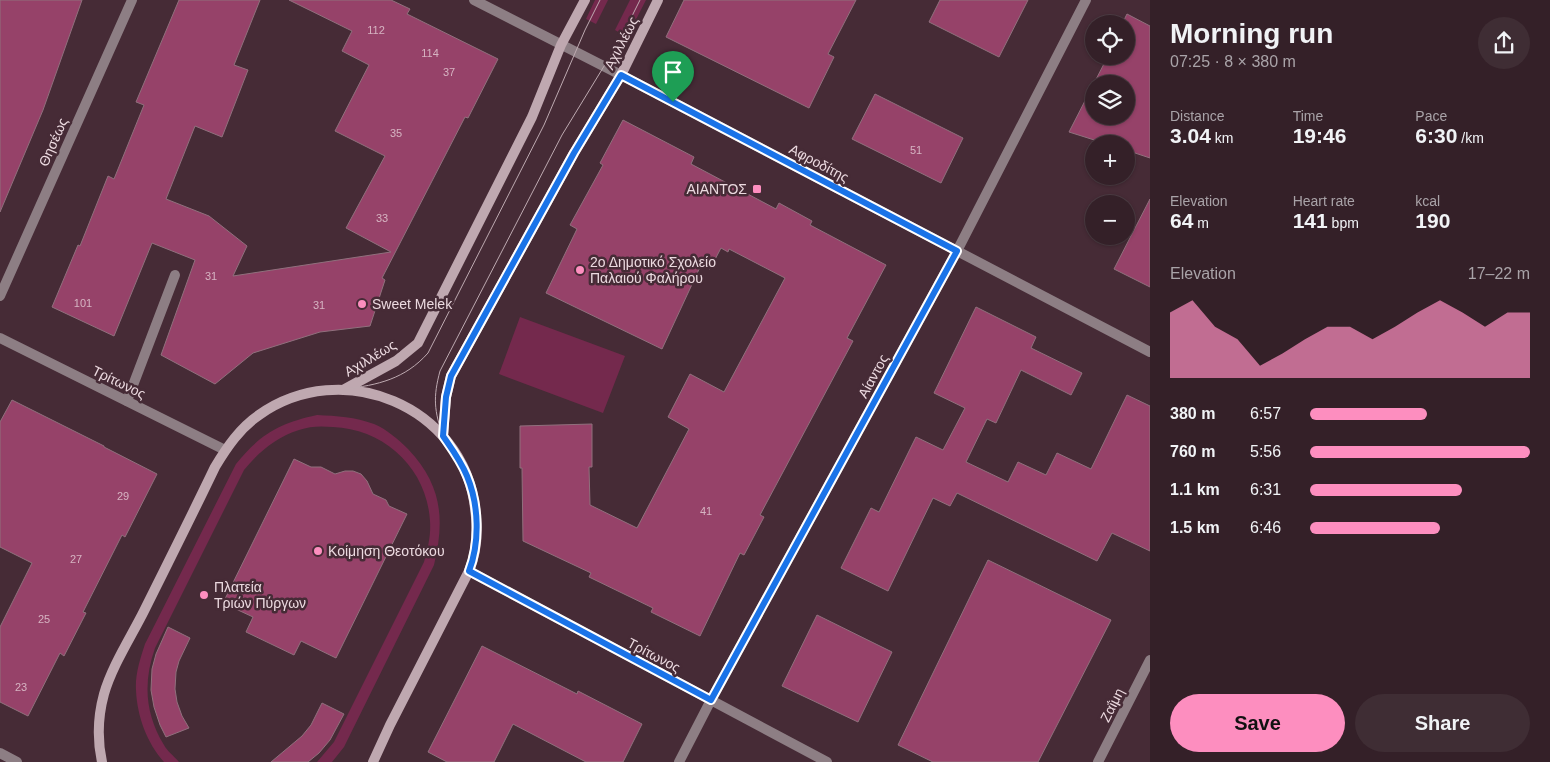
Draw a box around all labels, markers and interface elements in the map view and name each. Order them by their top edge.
street label: Αχιλλέως [601,14,641,72]
map controls [1085,15,1135,245]
button: locate [1085,15,1135,65]
button: share [1478,17,1530,69]
text: Morning run [1170,18,1333,49]
house number: 112 [367,24,385,36]
house number: 114 [421,47,439,59]
pin [652,51,694,102]
text: 07:25 · 8 × 380 m [1170,53,1296,70]
icon: arrive [659,58,687,86]
house number: 37 [443,66,455,78]
button: layers [1085,75,1135,125]
text: Distance [1170,108,1224,124]
text: Time [1293,108,1323,124]
text: Pace [1415,108,1447,124]
street label: Θησέως [35,115,71,169]
text: 3.04 [1170,124,1211,147]
text: 19:46 [1293,124,1346,147]
text: 6:30 [1415,124,1457,147]
house number: 35 [390,127,402,139]
text: km [1211,130,1233,146]
text: /km [1457,130,1484,146]
button: + [1085,135,1135,185]
street label: Αφροδίτης [786,141,852,185]
house number: 51 [910,144,922,156]
place label: ΑΙΑΝΤΟΣ [686,181,747,197]
marker: ΑΙΑΝΤΟΣ [751,183,763,195]
text: Elevation [1170,193,1228,209]
text: Heart rate [1293,193,1355,209]
text: kcal [1415,193,1440,209]
button: − [1085,195,1135,245]
text: 64 [1170,209,1193,232]
text: 141 [1293,209,1328,232]
text: 190 [1415,209,1450,232]
house number: 33 [376,212,388,224]
text: m [1193,215,1209,231]
text: bpm [1328,215,1359,231]
place label: 2ο Δημοτικό Σχολείο Παλαιού Φαλήρου [590,254,716,286]
marker: 2ο Δημοτικό Σχολείο Παλαιού Φαλήρου [574,264,586,276]
text: Elevation [1170,265,1236,282]
text: 17–22 m [1468,265,1530,282]
house number: 31 [205,270,217,282]
place label: Sweet Melek [372,296,453,312]
house number: 101 [74,297,92,309]
marker: Sweet Melek [356,298,368,310]
house number: 31 [313,299,325,311]
street label: Αχιλλέως [341,336,399,380]
street label: Αίαντος [855,351,892,401]
street label: Τρίτωνος [90,362,149,402]
text: 380 m [1170,405,1215,422]
text: 6:57 [1250,405,1281,422]
text: 760 m [1170,443,1215,460]
text: 5:56 [1250,443,1281,460]
text: 1.1 km [1170,481,1220,498]
text: 6:31 [1250,481,1281,498]
house number: 29 [117,490,129,502]
house number: 41 [700,505,712,517]
text: 1.5 km [1170,519,1220,536]
text: 6:46 [1250,519,1281,536]
place label: Κοίμηση Θεοτόκου [328,543,445,559]
marker: Κοίμηση Θεοτόκου [312,545,324,557]
house number: 27 [70,553,82,565]
place label: Πλατεία Τριών Πύργων [214,579,306,611]
marker: Πλατεία Τριών Πύργων [198,589,210,601]
house number: 25 [38,613,50,625]
street label: Τρίτωνος [625,634,683,676]
house number: 23 [15,681,27,693]
street label: Ζαΐμη [1097,686,1127,724]
button: Save [1170,694,1345,752]
button: Share [1355,694,1530,752]

